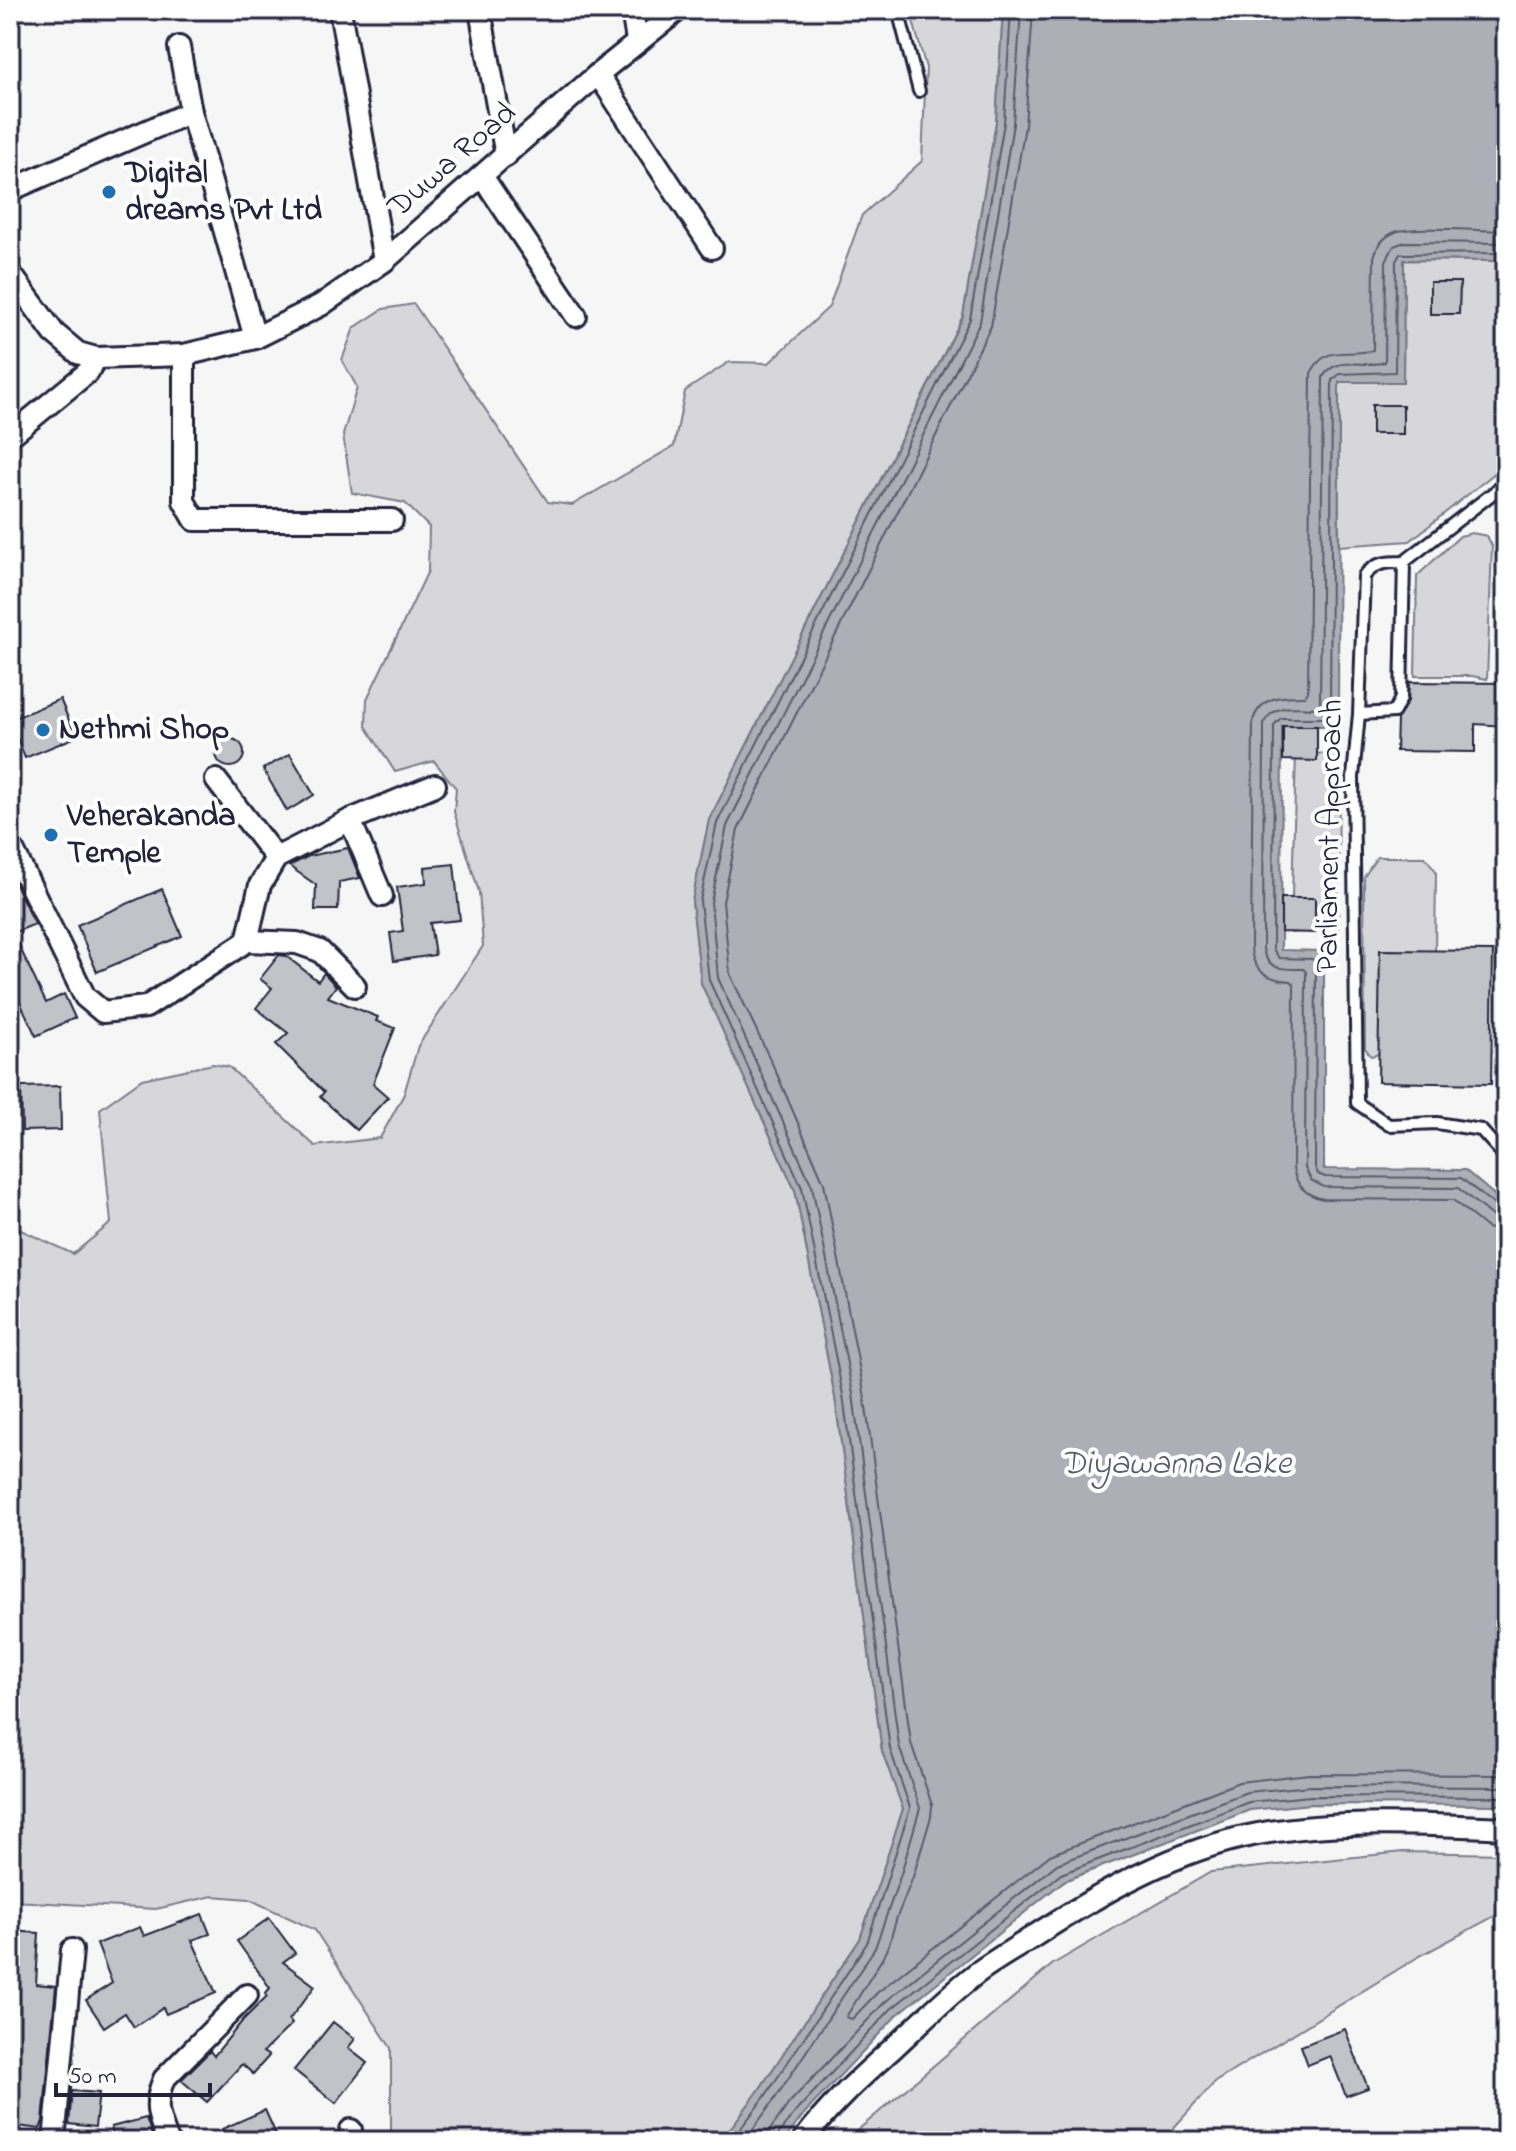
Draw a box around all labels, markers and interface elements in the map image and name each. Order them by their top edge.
street label: Duwa Road [377,92,528,231]
place label: Digital dreams Pvt Ltd [123,151,322,235]
marker: Digital dreams Pvt Ltd [100,183,118,201]
street label: Parliament Approach [1305,699,1357,973]
place label: Nethmi Shop [59,707,229,754]
marker: Nethmi Shop [34,721,52,739]
place label: Veherakanda Temple [66,794,235,878]
marker: Veherakanda Temple [42,826,60,844]
water label: Diyawanna Lake [1061,1440,1293,1490]
scale bar [56,2047,210,2097]
text: 50 m [68,2060,117,2095]

